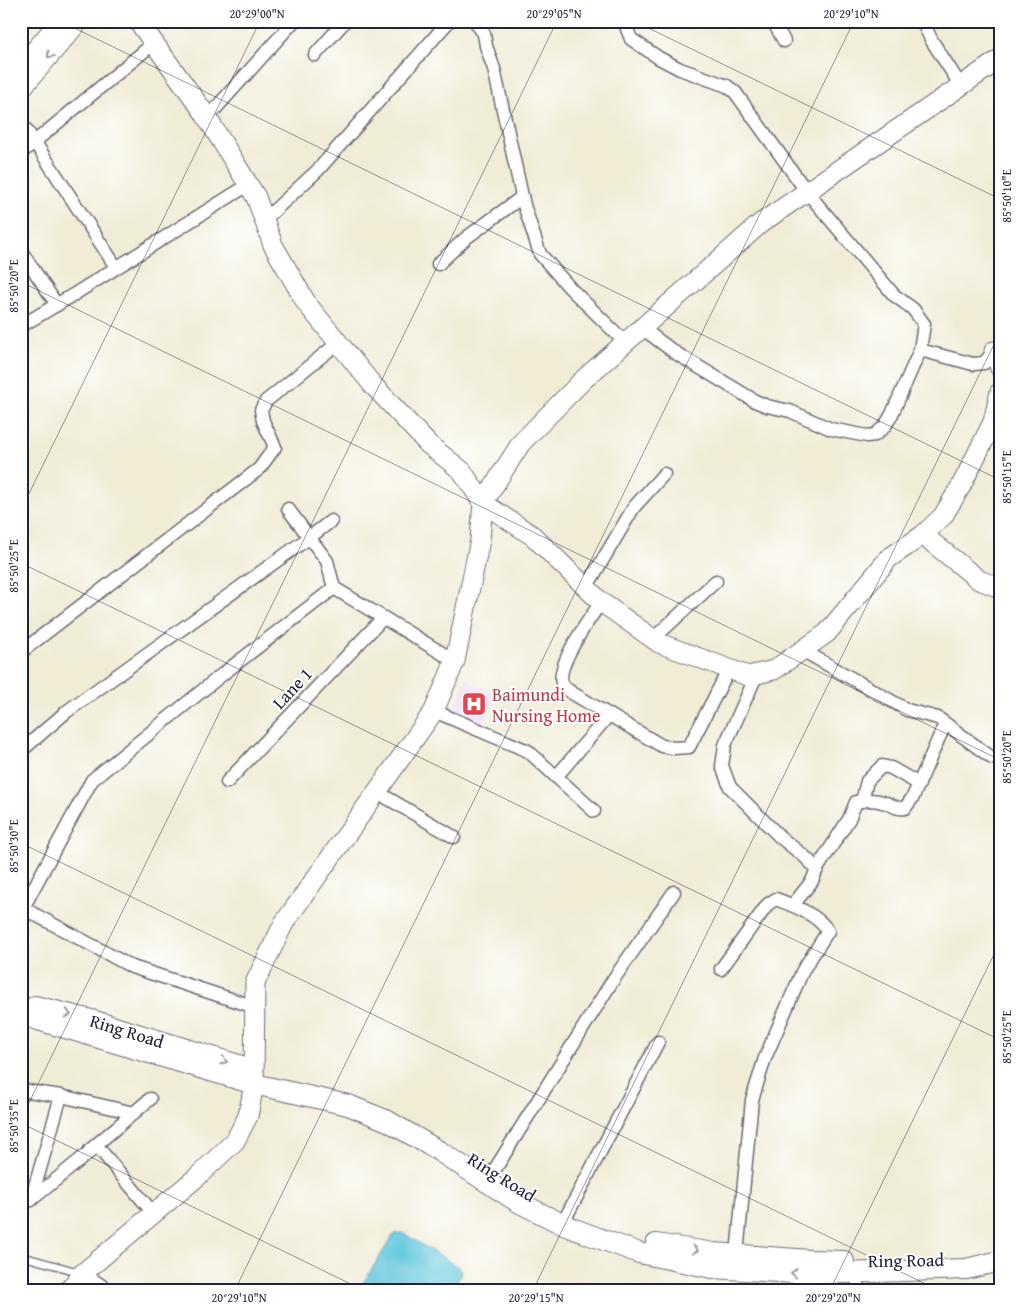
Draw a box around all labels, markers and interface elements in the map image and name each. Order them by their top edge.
text: 20°29'00"N [229,5,285,22]
text: 20°29'05"N [526,5,582,22]
text: 20°29'10"N [823,5,879,22]
one-way arrow [47,50,56,59]
text: 85°50'10"E [998,169,1015,223]
text: 85°50'20"E [5,259,22,313]
text: 85°50'15"E [998,450,1015,504]
text: 85°50'25"E [5,539,22,593]
street label: Lane 1 [266,661,318,715]
place label: Baimundi Nursing Home [492,681,600,729]
hospital icon: Baimundi Nursing Home [461,691,487,717]
text: 85°50'20"E [998,730,1015,784]
text: 85°50'30"E [5,819,22,873]
street label: Ring Road [87,1007,168,1055]
one-way arrow [64,1009,72,1019]
text: 85°50'25"E [998,1010,1015,1064]
one-way arrow [220,1055,228,1065]
text: 85°50'35"E [5,1099,22,1153]
street label: Ring Road [463,1145,542,1209]
one-way arrow [691,1244,699,1254]
street label: Ring Road [868,1246,945,1274]
one-way arrow [790,1267,798,1278]
text: 20°29'10"N [211,1289,267,1306]
text: 20°29'15"N [508,1289,564,1306]
text: 20°29'20"N [805,1289,861,1306]

